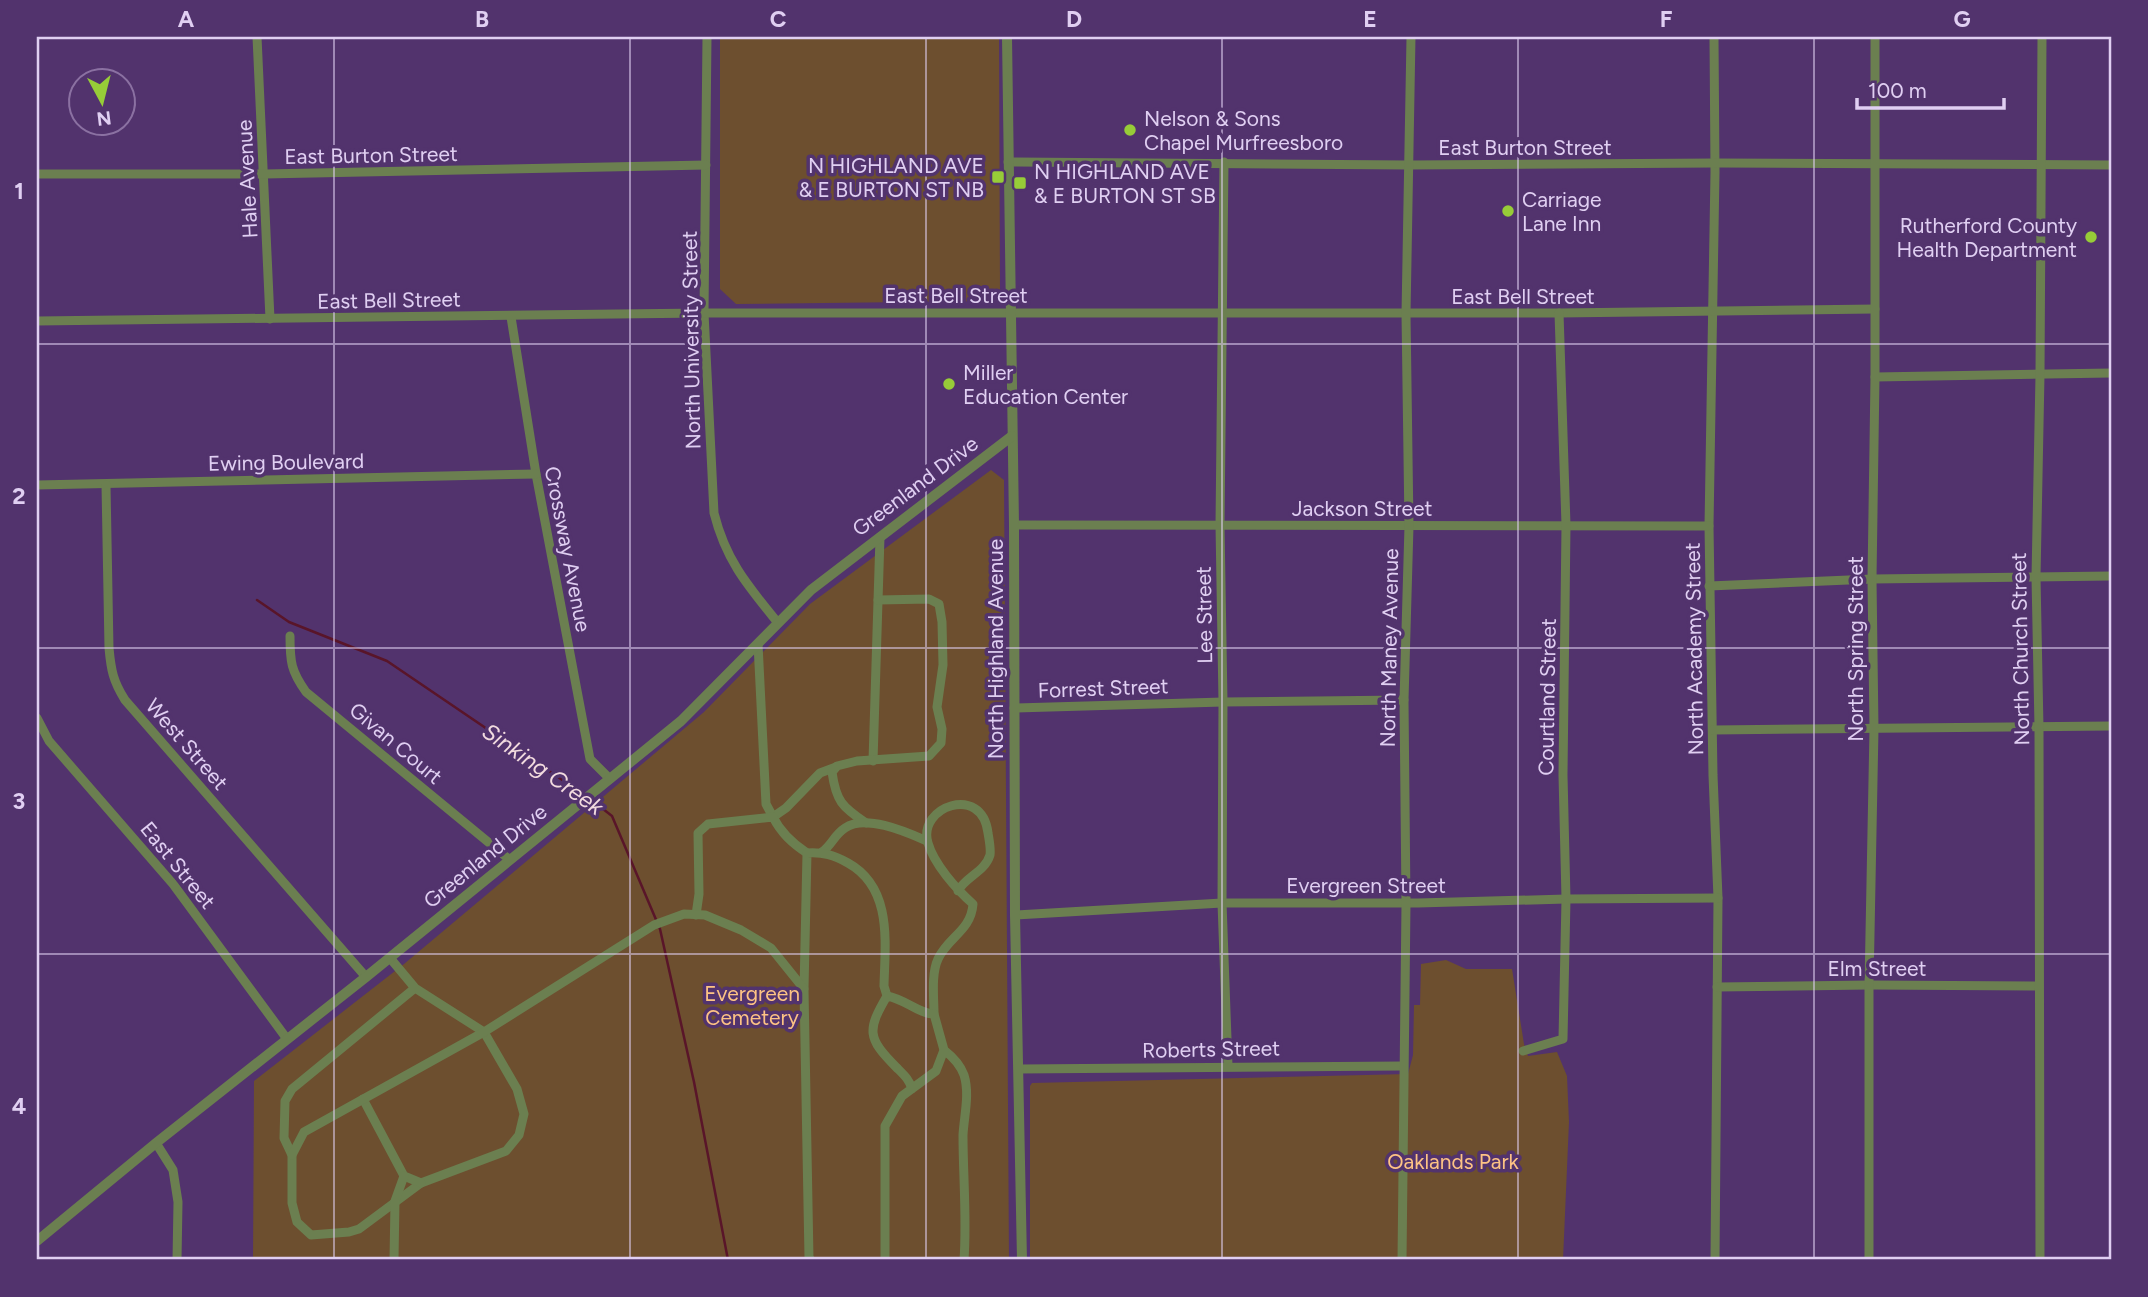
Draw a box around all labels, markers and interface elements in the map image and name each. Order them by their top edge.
text: A [178,5,195,33]
text: B [475,5,489,33]
text: C [770,5,787,33]
text: D [1066,5,1082,33]
text: E [1363,5,1377,33]
text: F [1660,5,1673,33]
text: G [1953,5,1971,33]
north arrow [66,66,136,136]
scale bar [1857,66,2004,110]
text: 100 m [1868,78,1927,103]
text: N [95,106,113,131]
place label: Nelson & Sons Chapel Murfreesboro [1144,106,1343,155]
street label: Hale Avenue [231,119,263,239]
marker: Nelson & Sons Chapel Murfreesboro [1122,122,1138,138]
street label: East Burton Street [1438,135,1612,160]
street label: East Burton Street [284,141,458,169]
place label: N HIGHLAND AVE & E BURTON ST NB [799,153,984,202]
place label: N HIGHLAND AVE & E BURTON ST SB [1034,159,1216,208]
marker: N HIGHLAND AVE & E BURTON ST NB [990,169,1006,185]
marker: N HIGHLAND AVE & E BURTON ST SB [1012,175,1028,191]
text: 1 [14,177,24,205]
place label: Carriage Lane Inn [1522,187,1601,236]
marker: Carriage Lane Inn [1500,203,1516,219]
place label: Rutherford County Health Department [1897,213,2077,262]
marker: Rutherford County Health Department [2083,229,2099,245]
street label: North University Street [677,230,705,450]
street label: East Bell Street [884,283,1028,308]
street label: East Bell Street [1451,284,1595,309]
street label: East Bell Street [317,286,461,314]
place label: Miller Education Center [963,360,1128,409]
marker: Miller Education Center [941,376,957,392]
street label: Greenland Drive [847,431,983,541]
street label: Ewing Boulevard [208,448,364,476]
street label: Crossway Avenue [540,464,596,634]
text: 2 [12,482,26,510]
street label: Jackson Street [1292,496,1432,521]
street label: North Highland Avenue [983,539,1008,759]
street label: North Academy Street [1680,542,1708,756]
street label: North Maney Avenue [1375,548,1403,748]
street label: North Church Street [2006,552,2034,746]
street label: North Spring Street [1843,556,1868,742]
street label: Lee Street [1191,566,1217,664]
street label: Courtland Street [1533,618,1561,776]
street label: Forrest Street [1037,673,1169,703]
street label: West Street [141,693,233,795]
street label: Givan Court [345,697,447,789]
water label: Sinking Creek [477,717,610,822]
text: 3 [13,787,25,815]
street label: Greenland Drive [419,799,551,913]
street label: East Street [135,816,221,914]
street label: Evergreen Street [1286,873,1446,898]
street label: Elm Street [1828,956,1927,981]
park label: Evergreen Cemetery [704,981,800,1030]
street label: Roberts Street [1142,1035,1280,1063]
text: 4 [12,1092,26,1120]
park label: Oaklands Park [1387,1149,1520,1174]

